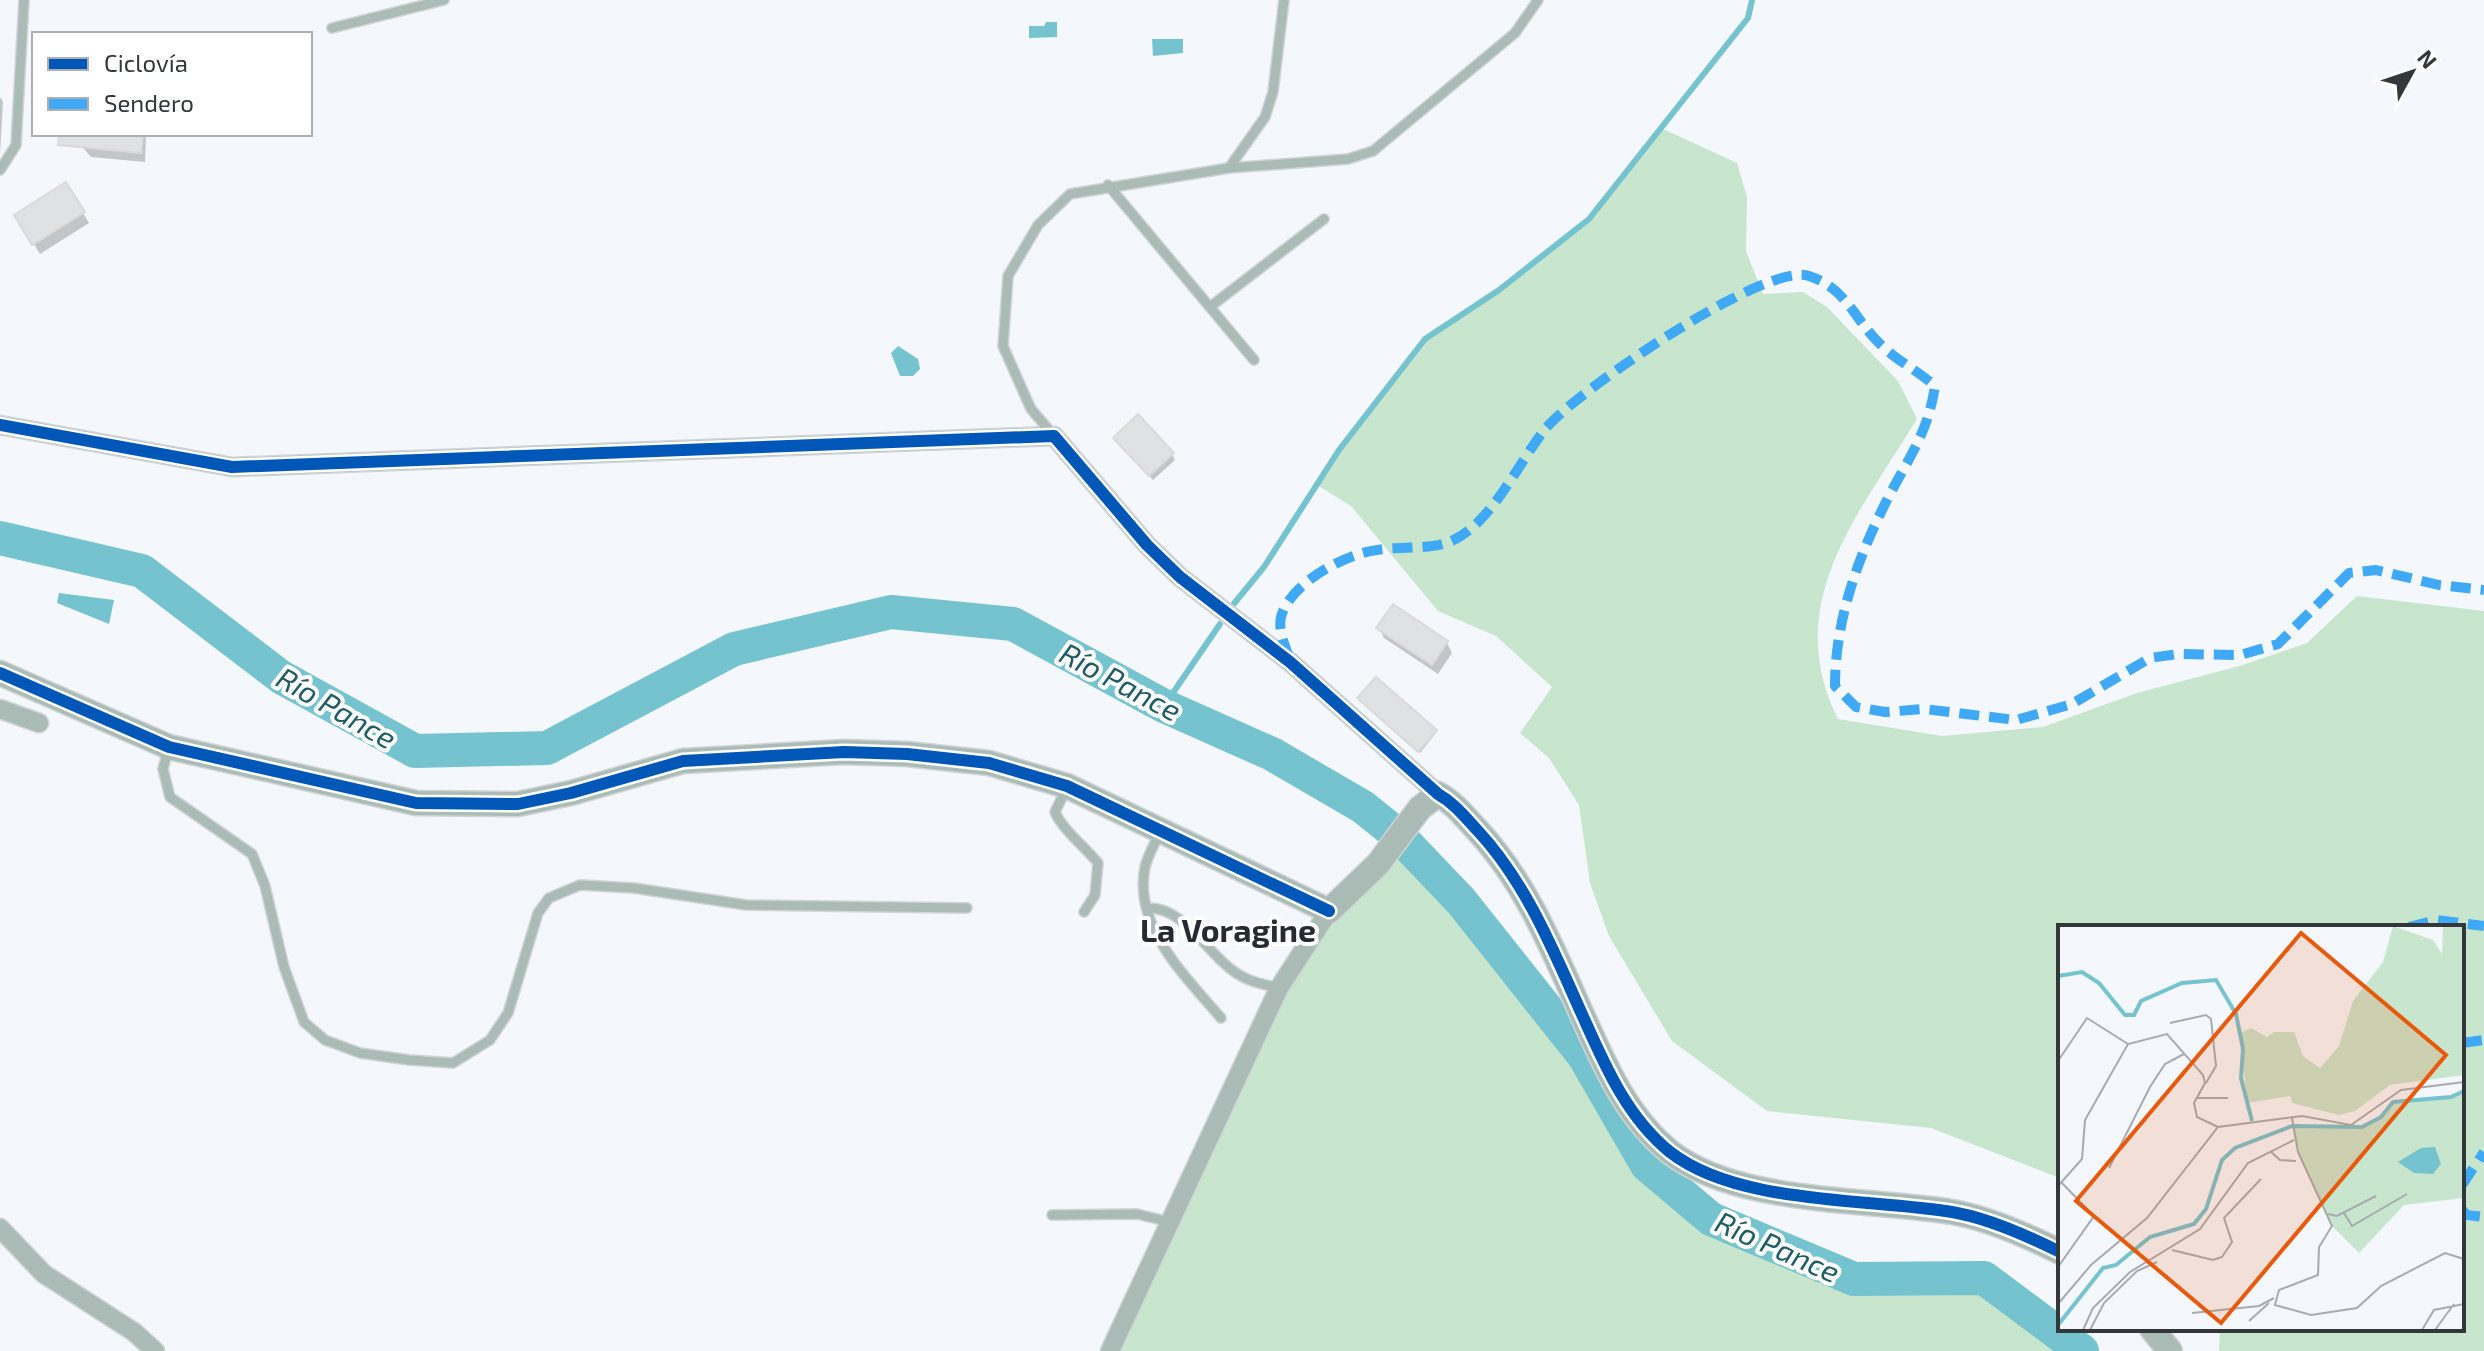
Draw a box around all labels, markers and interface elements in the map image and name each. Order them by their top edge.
legend [32,32,312,136]
north arrow [2372,32,2452,112]
text: N [2413,44,2443,73]
text: Ciclovía [104,48,188,77]
text: Sendero [104,88,194,117]
water label: Río Pance [1054,634,1188,728]
water label: Río Pance [271,658,403,756]
district label: La Voragine [1140,910,1316,948]
inset map [2058,925,2464,1331]
water label: Río Pance [1710,1203,1846,1289]

